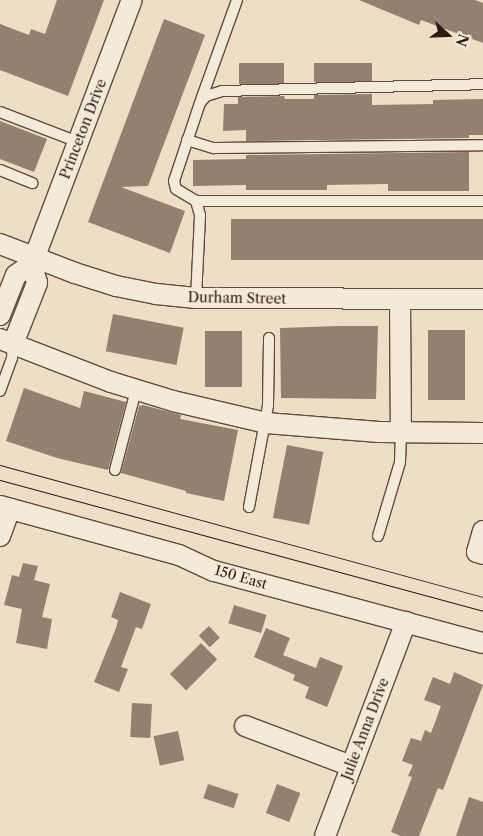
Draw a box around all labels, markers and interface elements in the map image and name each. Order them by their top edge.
north arrow [423,10,473,60]
text: N [452,31,473,49]
street label: Princeton Drive [56,77,110,181]
street label: Durham Street [188,289,286,307]
street label: 150 East [213,561,269,593]
street label: Julie Anna Drive [338,675,392,783]

